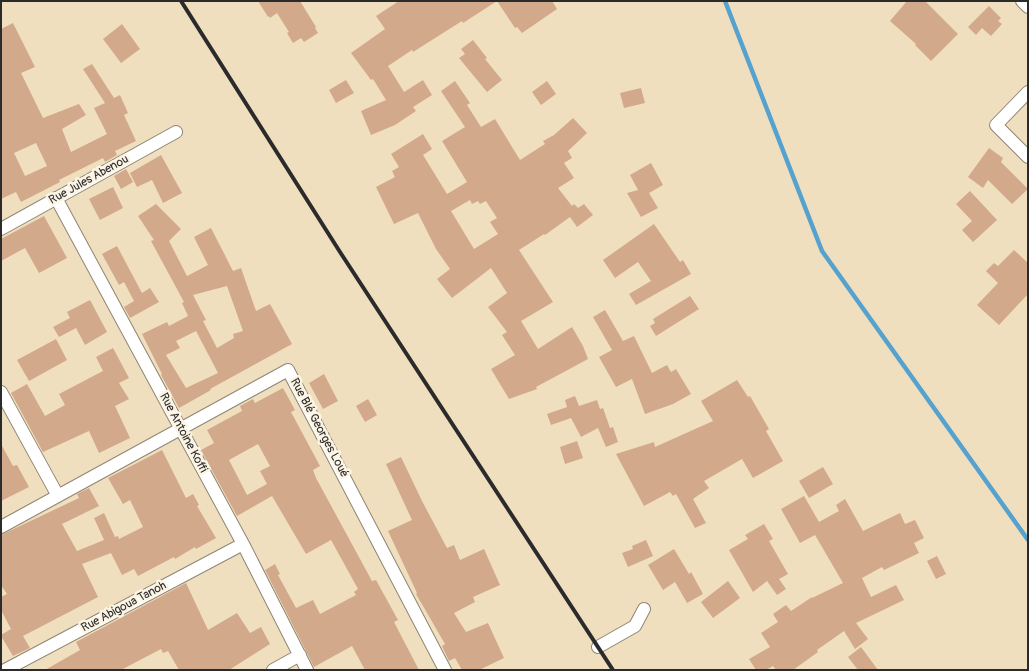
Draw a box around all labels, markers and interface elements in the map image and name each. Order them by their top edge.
street label: Rue Jules Abenou [47,152,131,208]
street label: Rue Blé Georges Loué [287,376,351,480]
street label: Rue Antoine Koffi [156,391,210,475]
street label: Rue Abigoua Tanoh [79,579,169,635]

